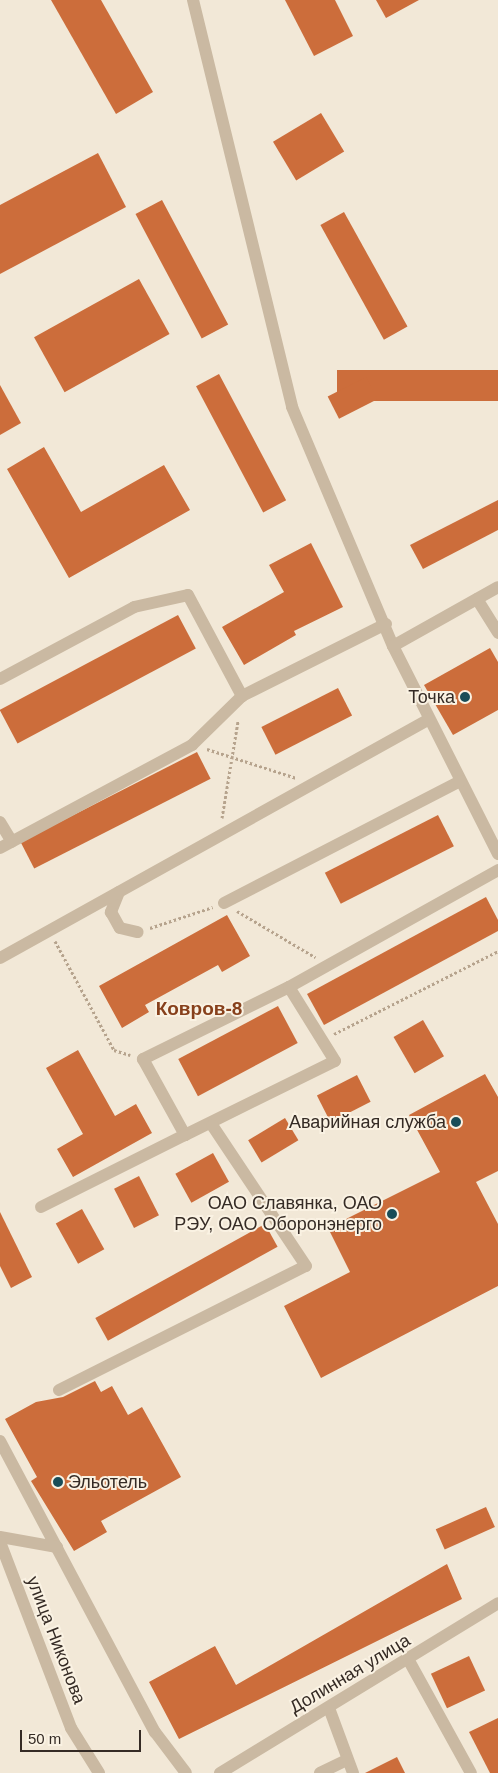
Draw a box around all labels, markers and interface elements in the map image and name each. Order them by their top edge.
place label: Точка [408,686,455,708]
marker: Точка [459,691,471,703]
district label: Ковров-8 [156,998,242,1020]
place label: Аварийная служба [289,1111,446,1133]
marker: Аварийная служба [450,1116,462,1128]
place label: ОАО Славянка, ОАО РЭУ, ОАО Оборонэнерго [174,1193,382,1236]
marker: ОАО Славянка, ОАО РЭУ, ОАО Оборонэнерго [386,1208,398,1220]
place label: Эльотель [68,1471,147,1493]
marker: Эльотель [52,1476,64,1488]
street label: улица Никонова [22,1573,90,1707]
street label: Долинная улица [286,1630,414,1718]
scale bar [22,1720,144,1752]
text: 50 m [28,1730,61,1747]

